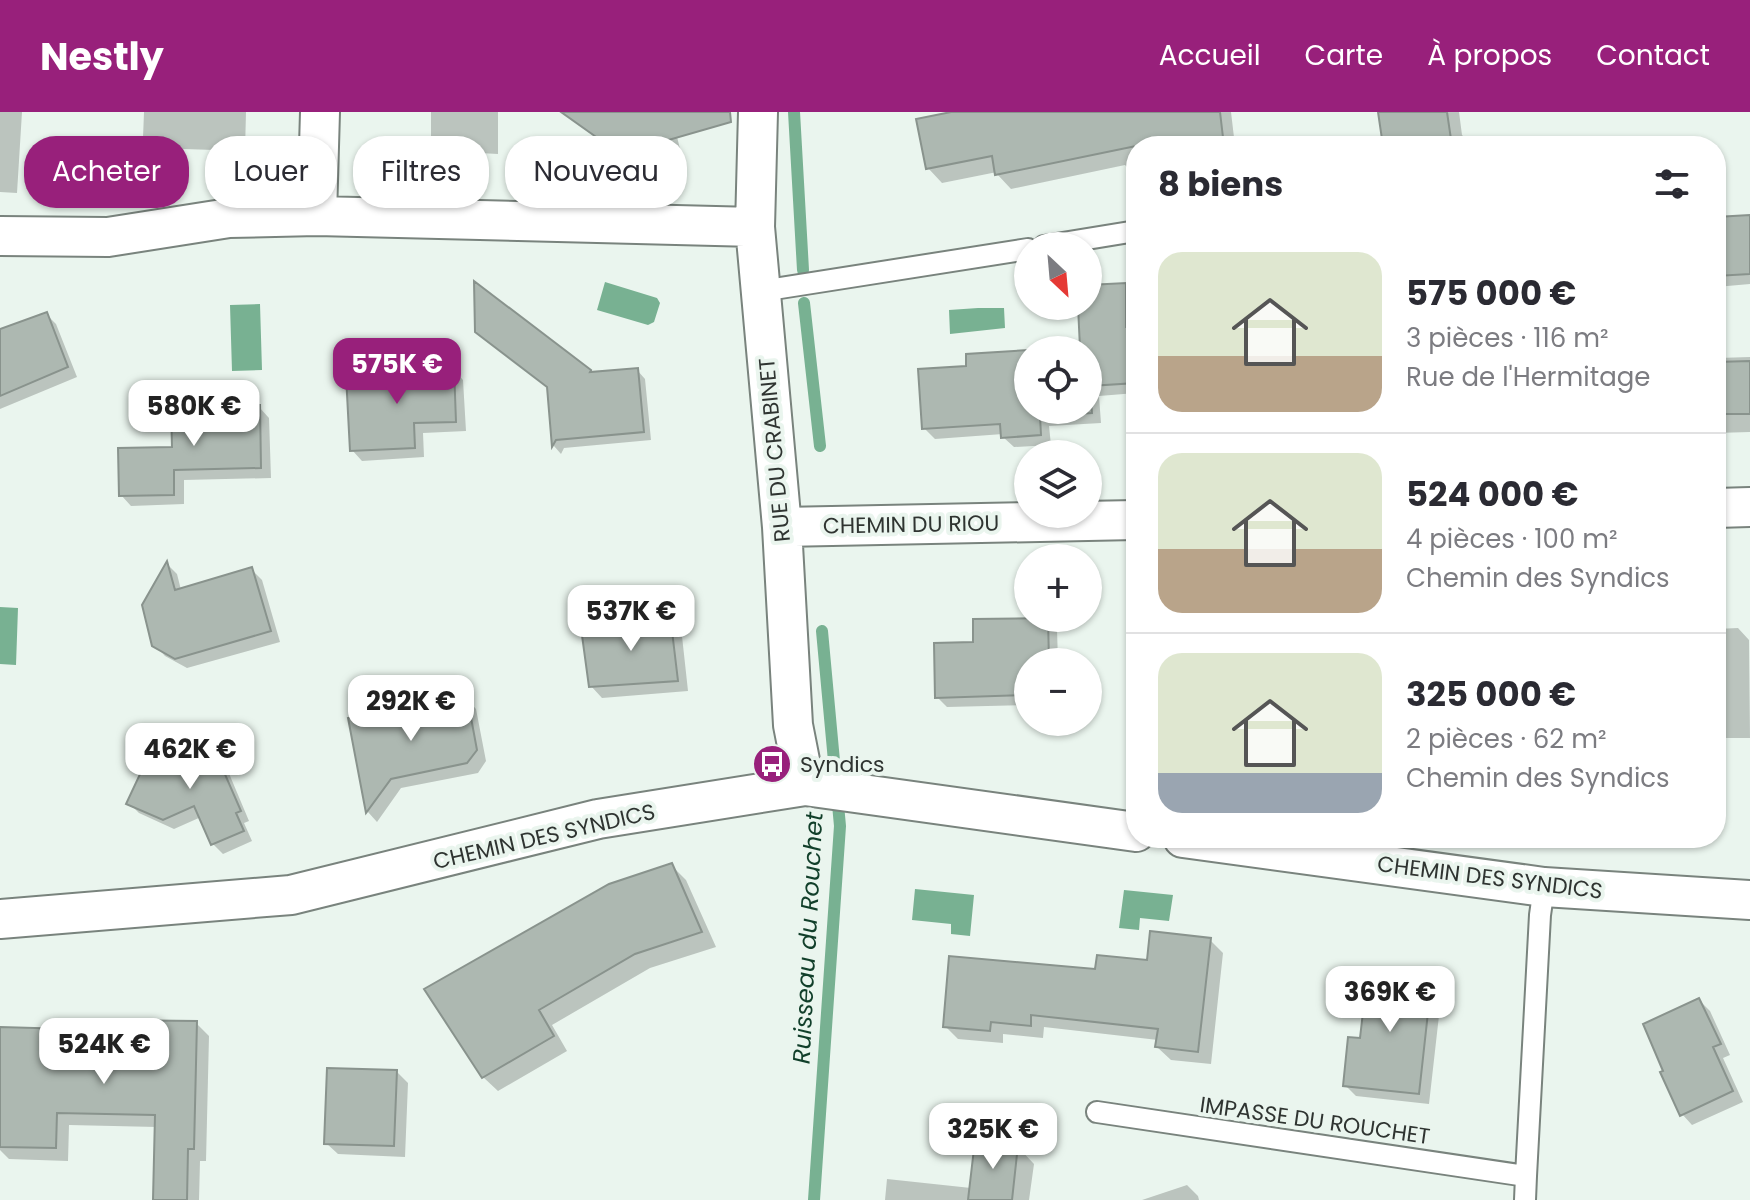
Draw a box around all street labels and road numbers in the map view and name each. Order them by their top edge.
street label: RUE DU CRABINET [751,357,798,543]
street label: CHEMIN DU RIOU [823,507,999,542]
street label: CHEMIN DES SYNDICS [430,796,658,877]
street label: CHEMIN DES SYNDICS [1375,848,1604,907]
street label: IMPASSE DU ROUCHET [1198,1089,1432,1152]

